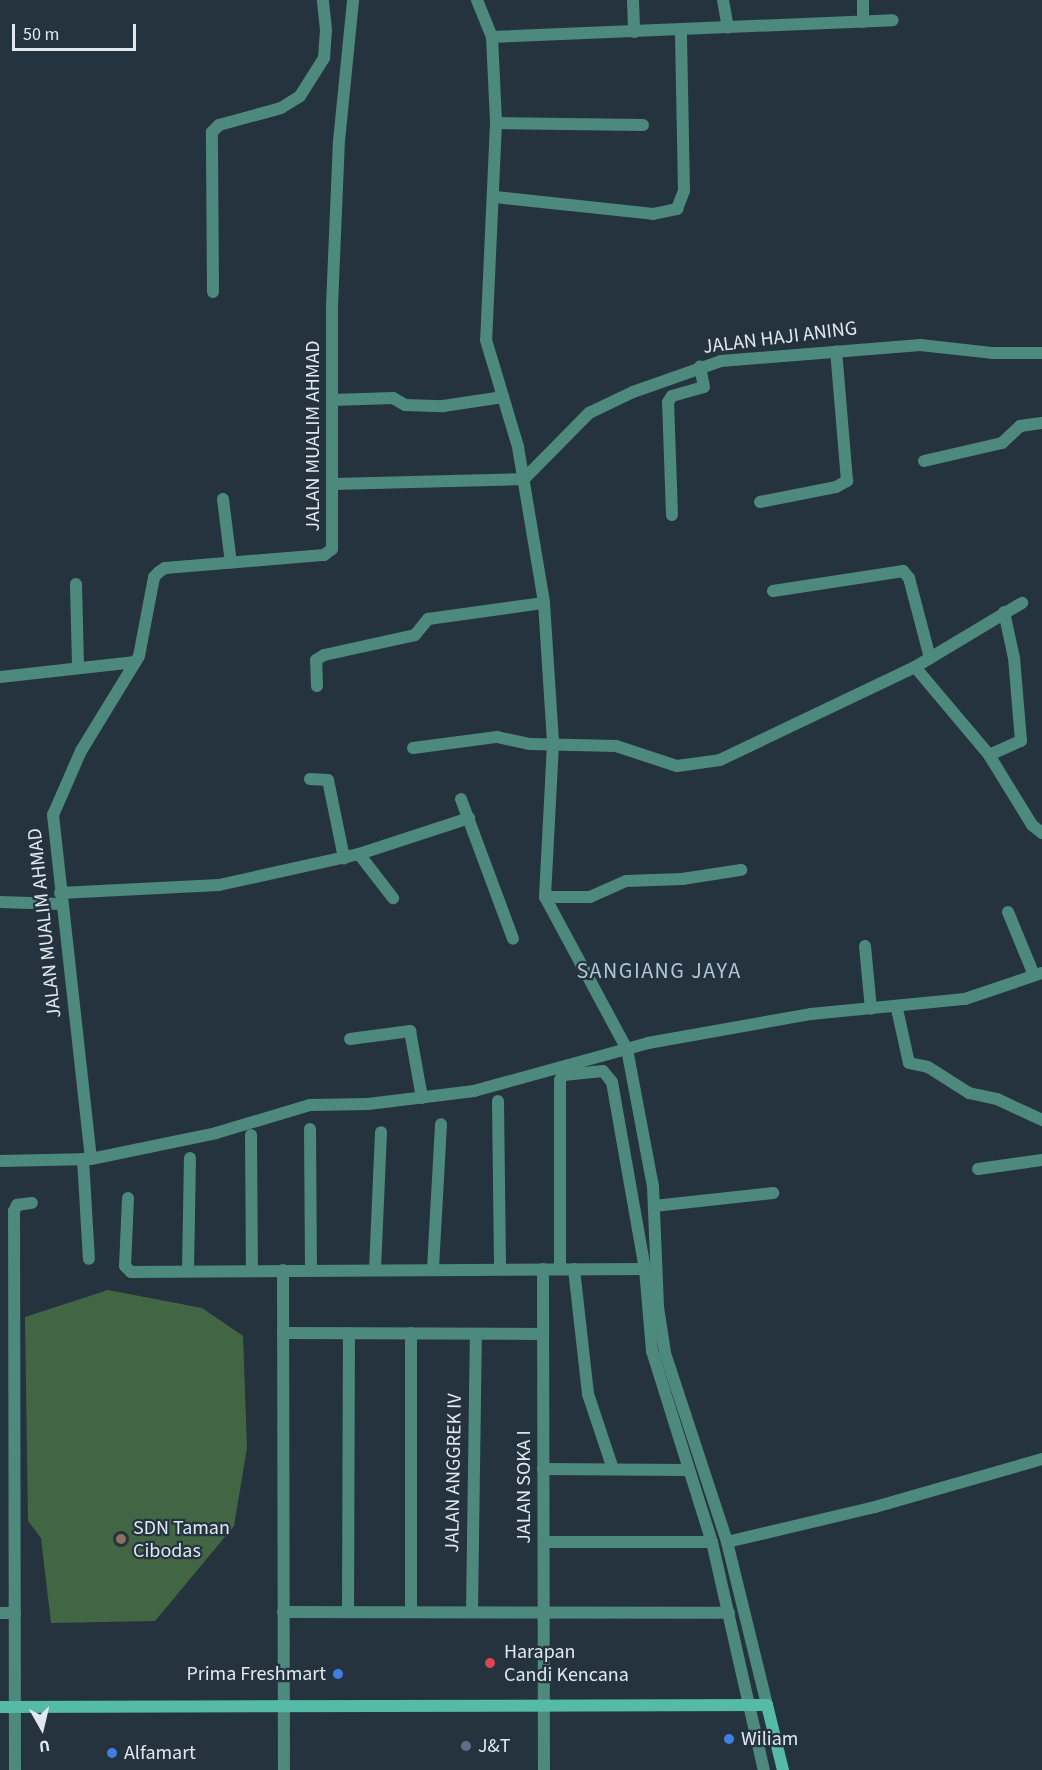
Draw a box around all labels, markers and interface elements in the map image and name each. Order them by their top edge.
scale bar [15,12,140,50]
text: 50 m [23,22,59,47]
street label: JALAN HAJI ANING [702,317,858,359]
street label: JALAN MUALIM AHMAD [301,340,325,532]
street label: JALAN MUALIM AHMAD [23,827,67,1019]
district label: SANGIANG JAYA [576,959,742,985]
street label: JALAN ANGGREK IV [441,1393,467,1553]
street label: JALAN SOKA I [512,1430,536,1544]
place label: SDN Taman Cibodas [133,1516,230,1563]
marker: SDN Taman Cibodas [114,1532,128,1546]
place label: Harapan Candi Kencana [504,1640,629,1687]
marker: Harapan Candi Kencana [481,1654,499,1672]
place label: Prima Freshmart [186,1662,326,1686]
marker: Prima Freshmart [331,1667,345,1681]
north arrow [12,1698,72,1758]
place label: Wiliam [741,1727,798,1751]
marker: Wiliam [722,1732,736,1746]
text: U [38,1734,51,1757]
place label: J&T [478,1734,510,1758]
marker: J&T [459,1739,473,1753]
place label: Alfamart [124,1741,196,1765]
marker: Alfamart [105,1746,119,1760]

